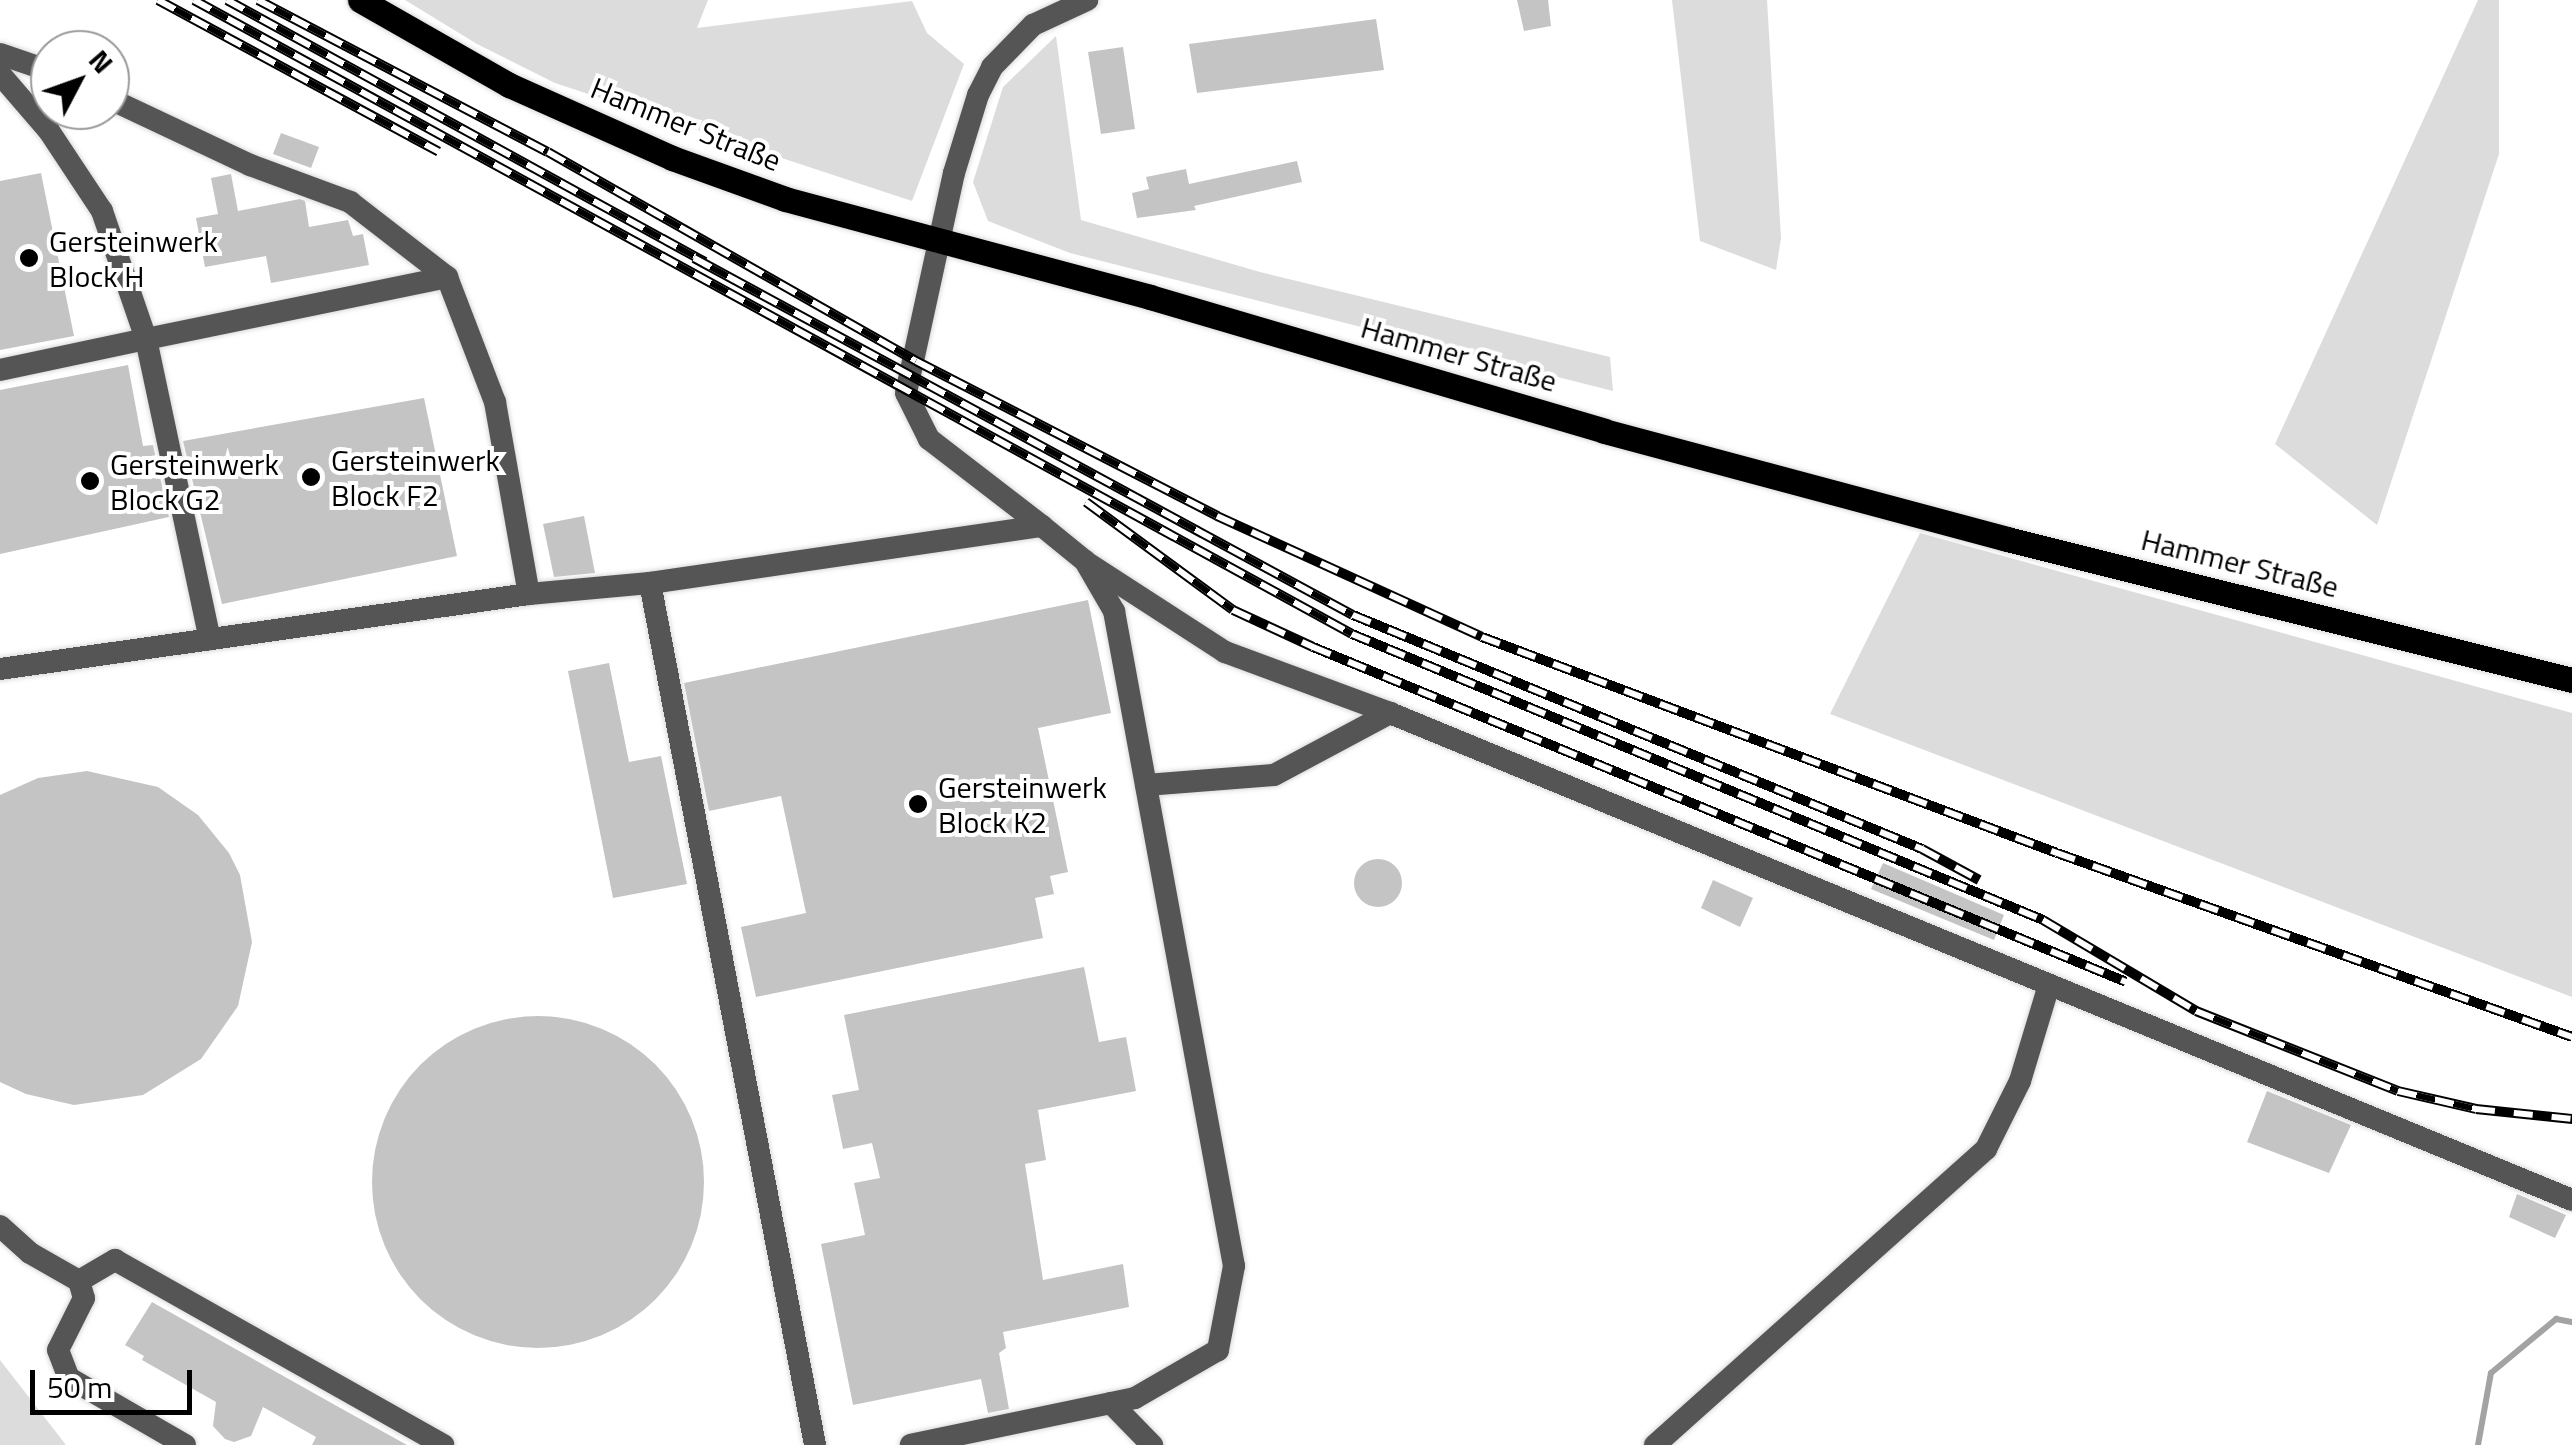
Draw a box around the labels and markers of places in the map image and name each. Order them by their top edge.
place label: Gersteinwerk Block H [49,223,218,294]
marker: Gersteinwerk Block H [18,247,40,269]
place label: Gersteinwerk Block F2 [331,442,500,512]
place label: Gersteinwerk Block G2 [110,446,279,516]
marker: Gersteinwerk Block F2 [300,466,322,488]
marker: Gersteinwerk Block G2 [79,470,101,492]
place label: Gersteinwerk Block K2 [938,769,1107,840]
marker: Gersteinwerk Block K2 [907,793,929,815]

